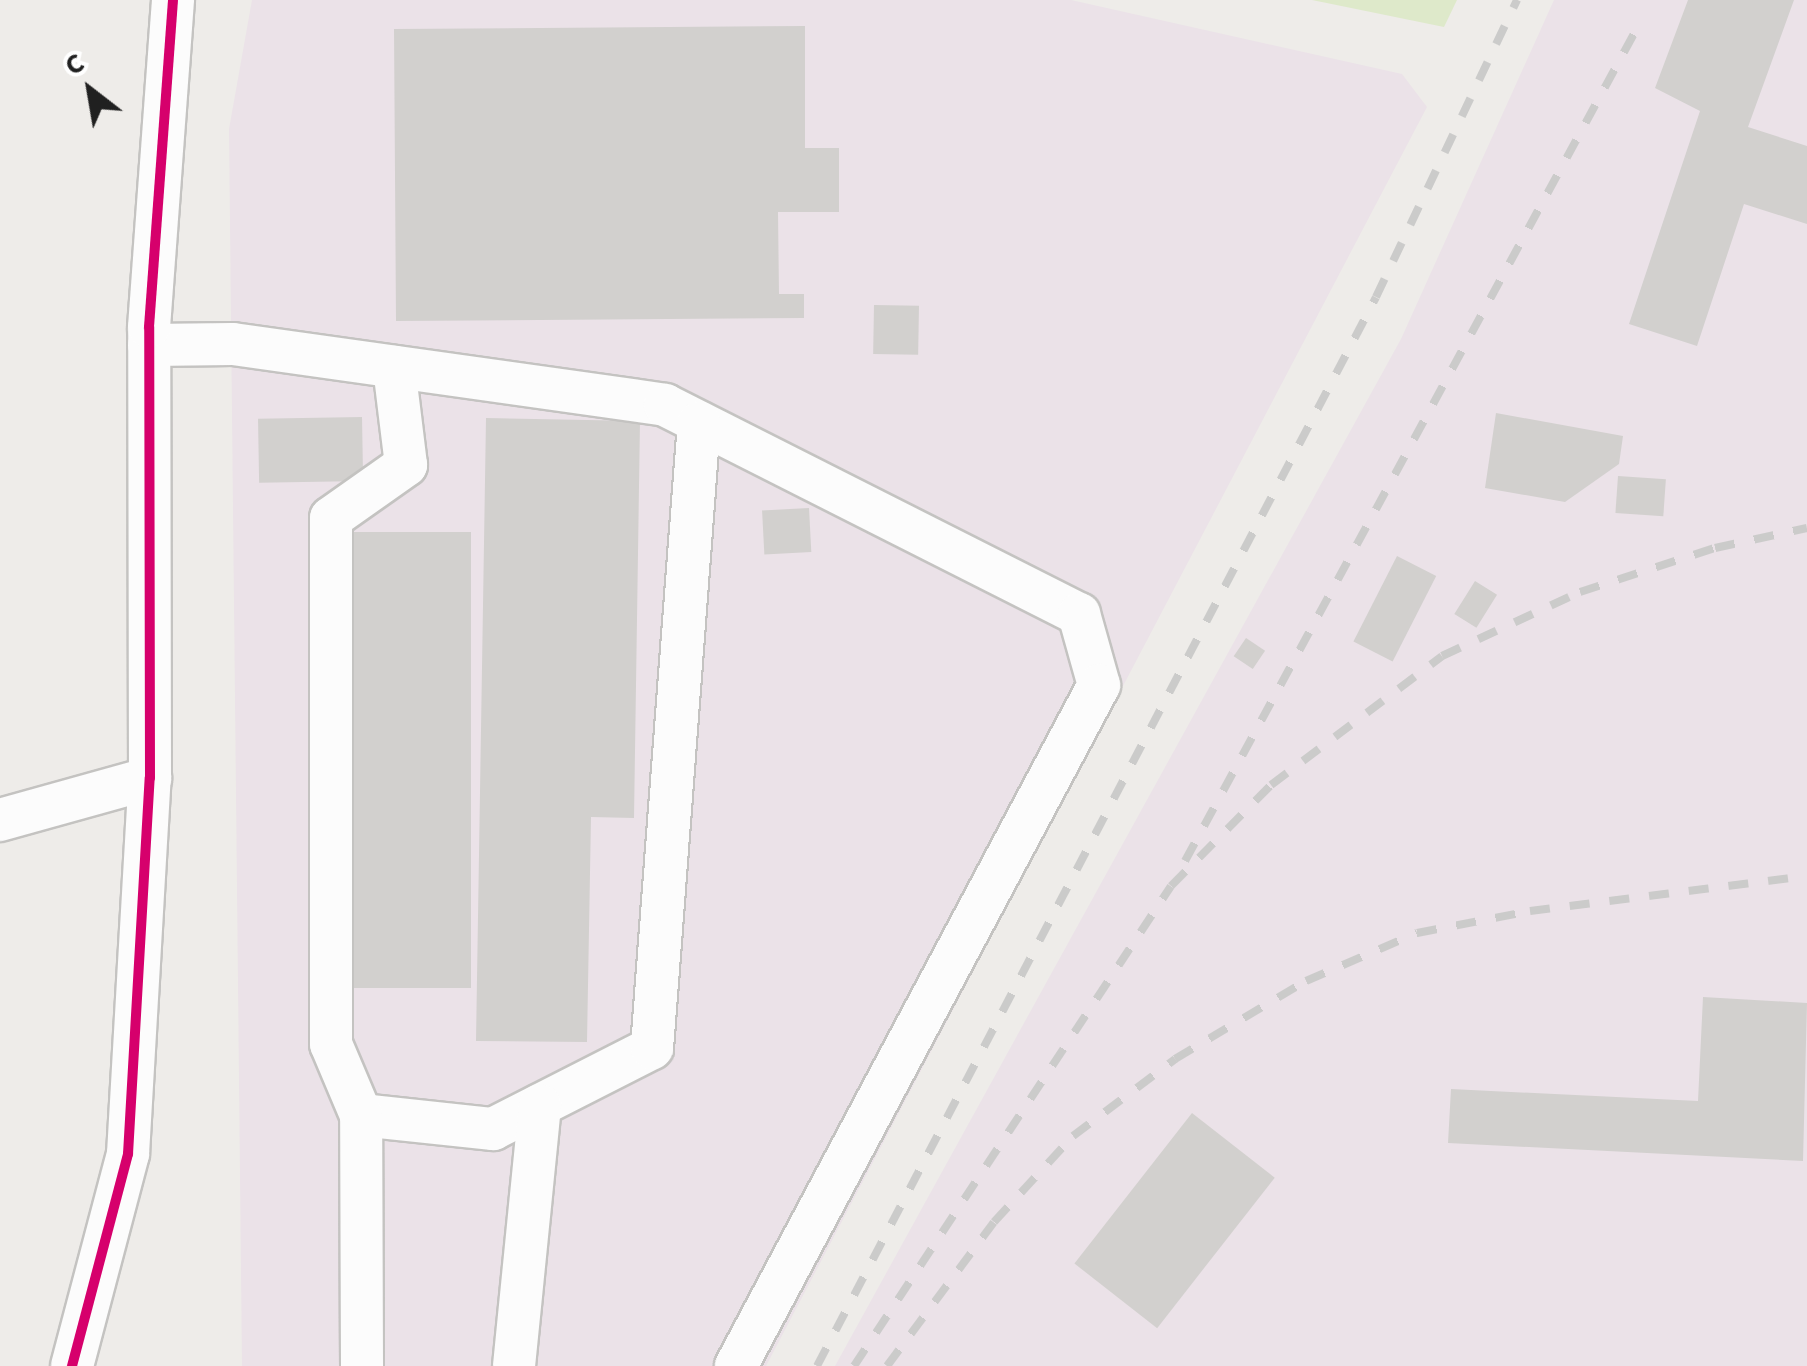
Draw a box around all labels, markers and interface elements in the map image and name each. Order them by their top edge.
north arrow [40,40,140,140]
text: С [57,43,92,86]

